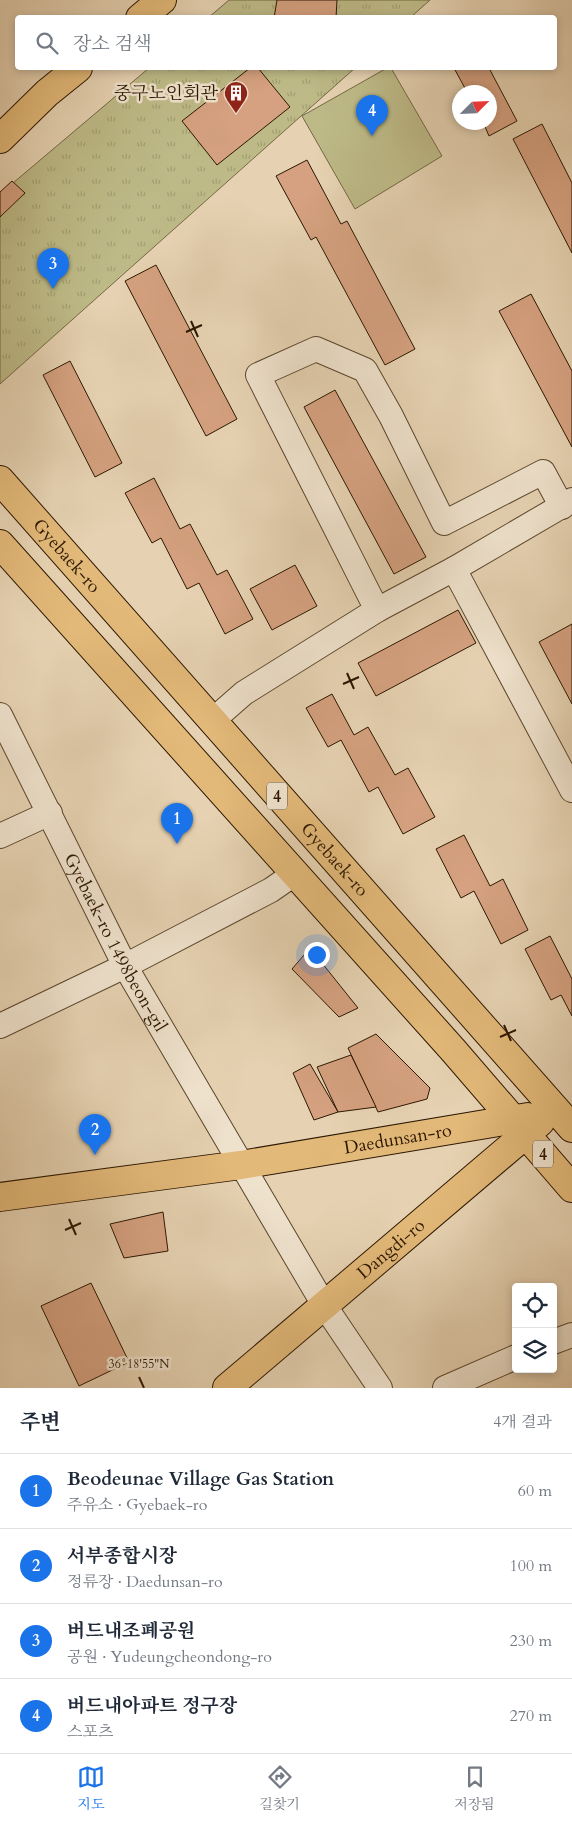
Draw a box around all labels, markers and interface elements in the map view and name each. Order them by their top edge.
search box [15,15,557,70]
icon: search [33,29,61,57]
text: 장소 검색 [73,31,152,57]
building icon: 중구노인회관 [223,80,249,114]
place label: 중구노인회관 [114,81,219,106]
north arrow [452,85,497,130]
pin: 4 [356,95,388,136]
pin: 3 [37,248,69,289]
street label: Gyebaek-ro [27,513,106,599]
road number: 4 [267,782,287,809]
pin: 1 [161,803,193,844]
street label: Gyebaek-ro [295,817,374,902]
street label: Gyebaek-ro 1498beon-gil [58,849,173,1037]
your location [304,942,330,968]
pin: 2 [79,1114,111,1155]
street label: Daedunsan-ro [342,1118,454,1161]
road number: 4 [533,1140,553,1168]
street label: Dangdi-ro [352,1213,431,1285]
map controls [512,1283,557,1373]
button: locate [512,1283,557,1328]
button: layers [512,1328,557,1373]
text: 36°18'55"N [109,1356,170,1372]
text: 주변 [20,1408,61,1437]
text: 4개 결과 [493,1411,552,1433]
text: Beodeunae Village Gas Station [67,1466,334,1492]
text: 1 [32,1480,40,1502]
text: 60 m [518,1480,552,1502]
text: 주유소 · Gyebaek-ro [67,1494,207,1516]
text: 서부종합시장 [67,1543,177,1569]
text: 2 [32,1555,40,1577]
text: 100 m [510,1555,552,1577]
text: 정류장 · Daedunsan-ro [67,1571,223,1593]
text: 버드내조폐공원 [67,1618,195,1644]
text: 3 [32,1630,40,1652]
text: 230 m [510,1630,552,1652]
text: 공원 · Yudeungcheondong-ro [67,1646,272,1668]
text: 버드내아파트 정구장 [67,1693,237,1719]
text: 4 [32,1705,40,1727]
text: 270 m [510,1705,552,1727]
text: 스포츠 [67,1721,113,1743]
tab: 지도 [77,1763,105,1814]
tab: 길찾기 [259,1763,300,1814]
tab: 저장됨 [454,1763,495,1814]

